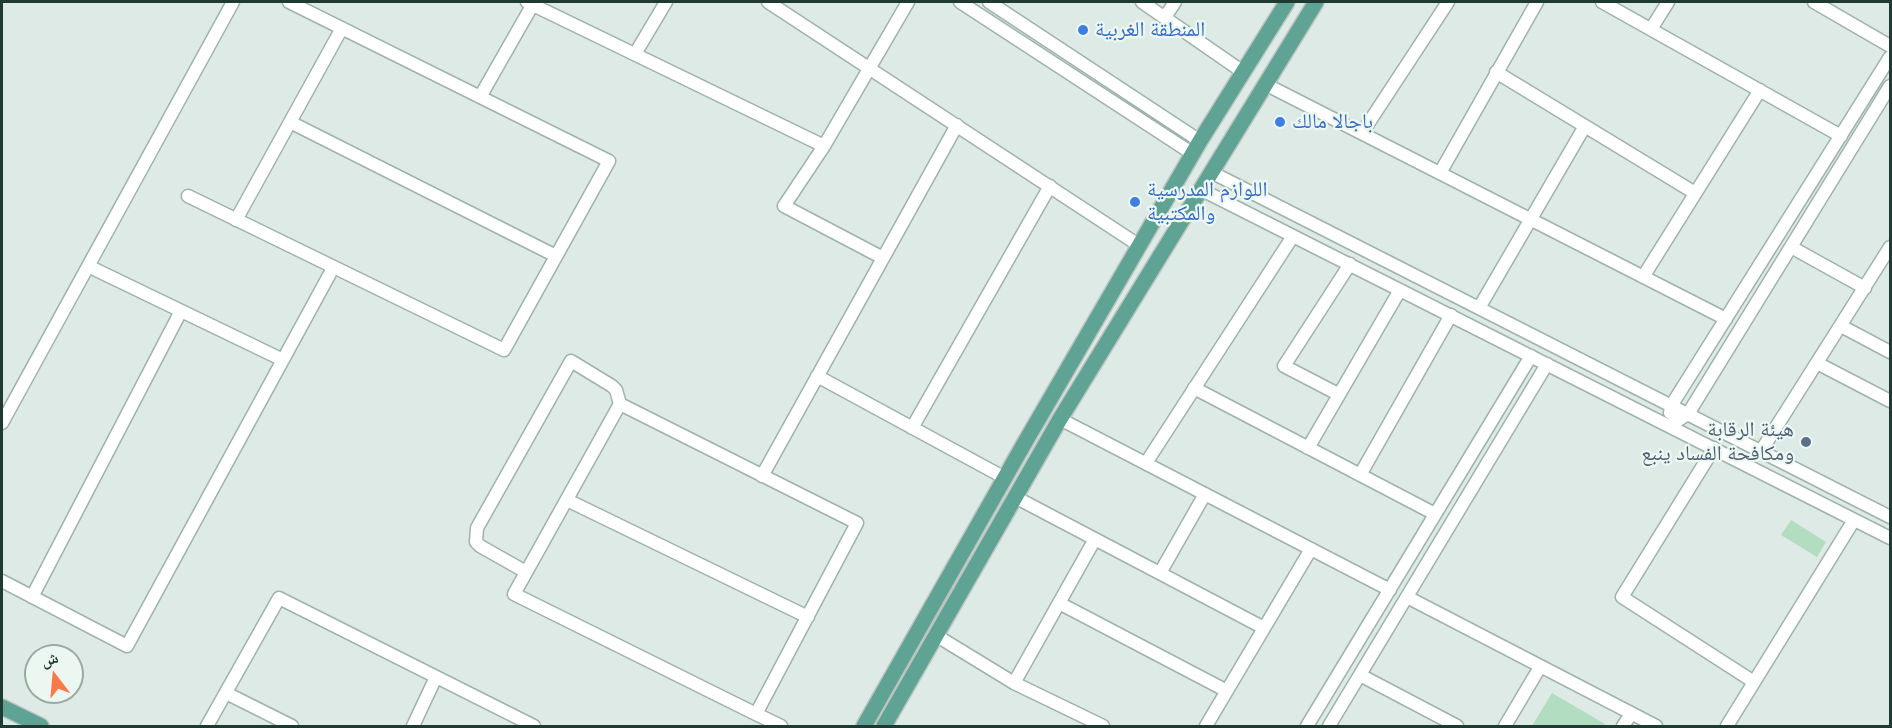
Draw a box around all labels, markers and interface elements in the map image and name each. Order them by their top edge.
place label: المنطقة الغربية [1095,17,1205,43]
marker: المنطقة الغربية [1076,23,1090,37]
place label: باجالا مالك [1292,109,1373,135]
marker: باجالا مالك [1273,115,1287,129]
place label: اللوازم المدرسية والمكتبية [1147,177,1267,227]
marker: اللوازم المدرسية والمكتبية [1128,195,1142,209]
place label: هيئة الرقابة ومكافحة الفساد ينبع [1641,417,1794,467]
marker: هيئة الرقابة ومكافحة الفساد ينبع [1799,435,1813,449]
north arrow [24,644,84,704]
text: ش [39,647,61,671]

